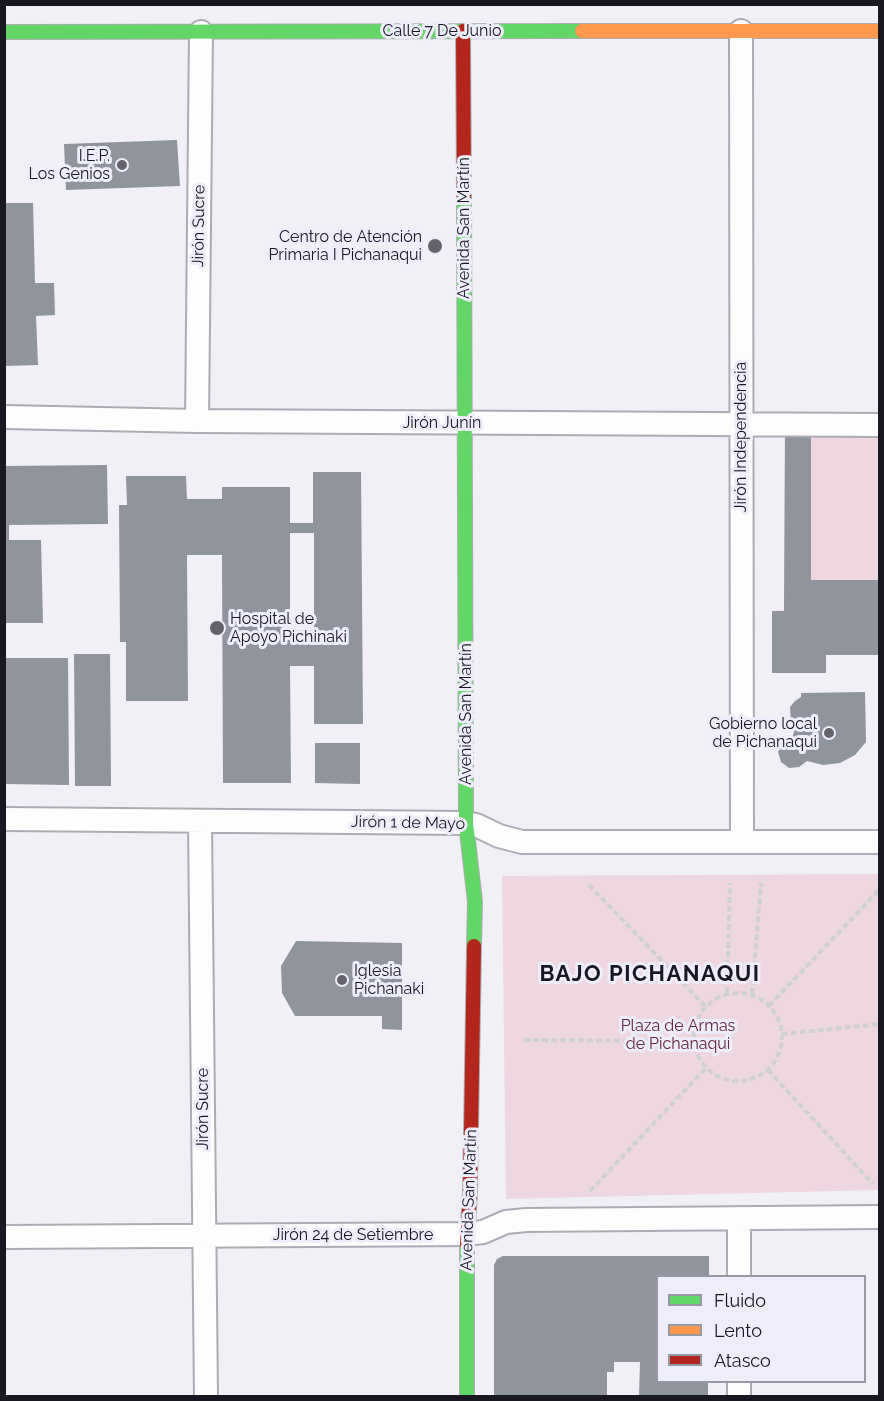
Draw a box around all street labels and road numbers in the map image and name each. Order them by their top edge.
street label: Calle 7 De Junio [383,21,501,41]
street label: Avenida San Martín [454,157,474,299]
street label: Jirón Sucre [189,185,209,267]
street label: Jirón Independencia [731,362,751,512]
street label: Jirón Junín [403,413,481,433]
street label: Avenida San Martín [456,643,476,785]
street label: Jirón 1 de Mayo [351,812,465,834]
street label: Jirón Sucre [193,1068,213,1150]
street label: Avenida San Martín [457,1129,481,1271]
street label: Jirón 24 de Setiembre [273,1225,433,1245]

